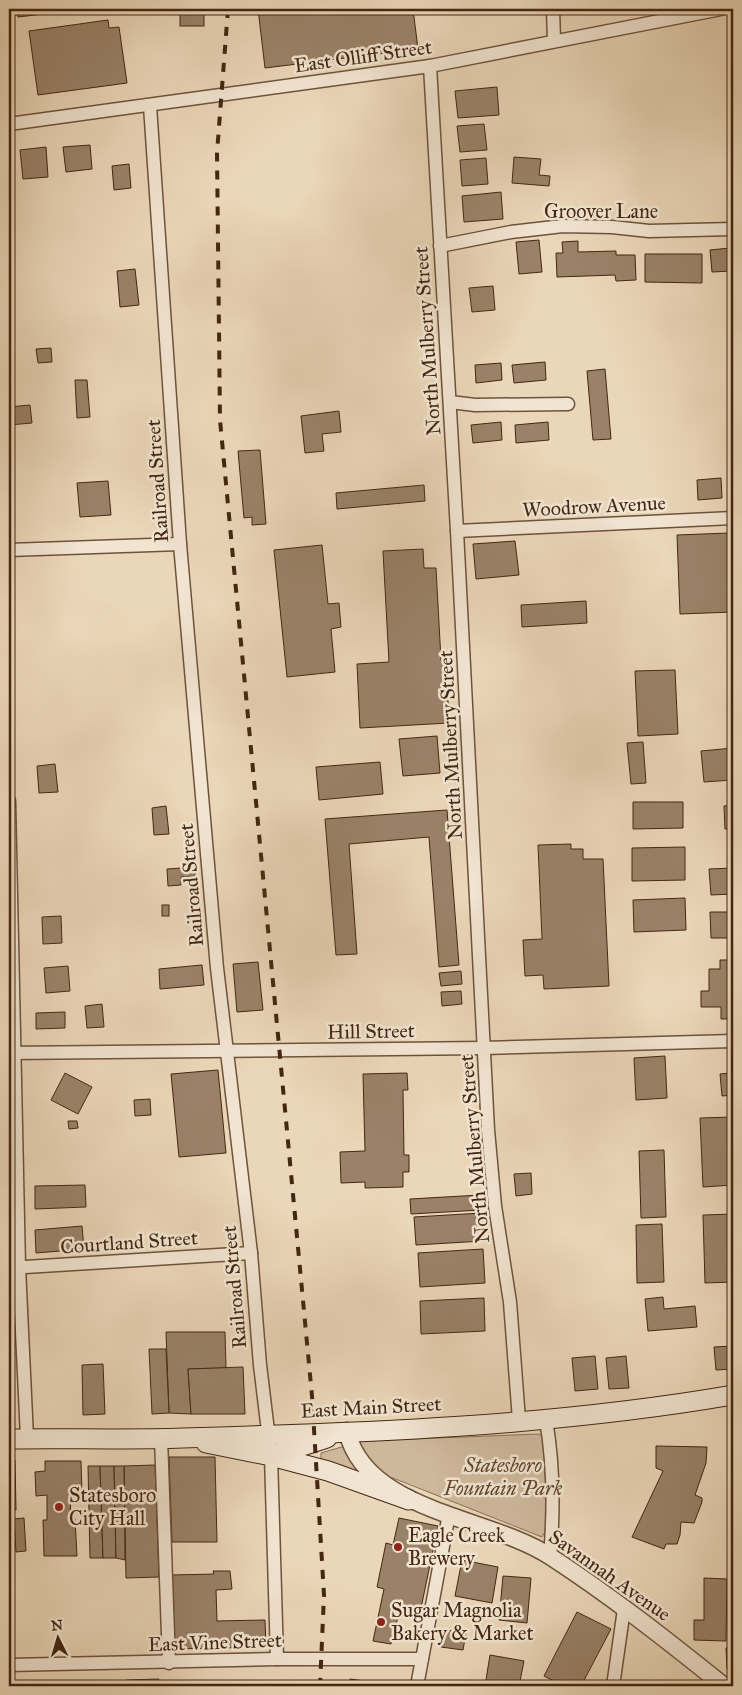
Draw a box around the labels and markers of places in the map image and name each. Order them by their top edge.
place label: Statesboro City Hall [69,1483,156,1530]
marker: Statesboro City Hall [53,1501,65,1513]
place label: Eagle Creek Brewery [408,1523,506,1570]
marker: Eagle Creek Brewery [392,1541,404,1553]
place label: Sugar Magnolia Bakery & Market [391,1598,534,1645]
marker: Sugar Magnolia Bakery & Market [375,1616,387,1628]

